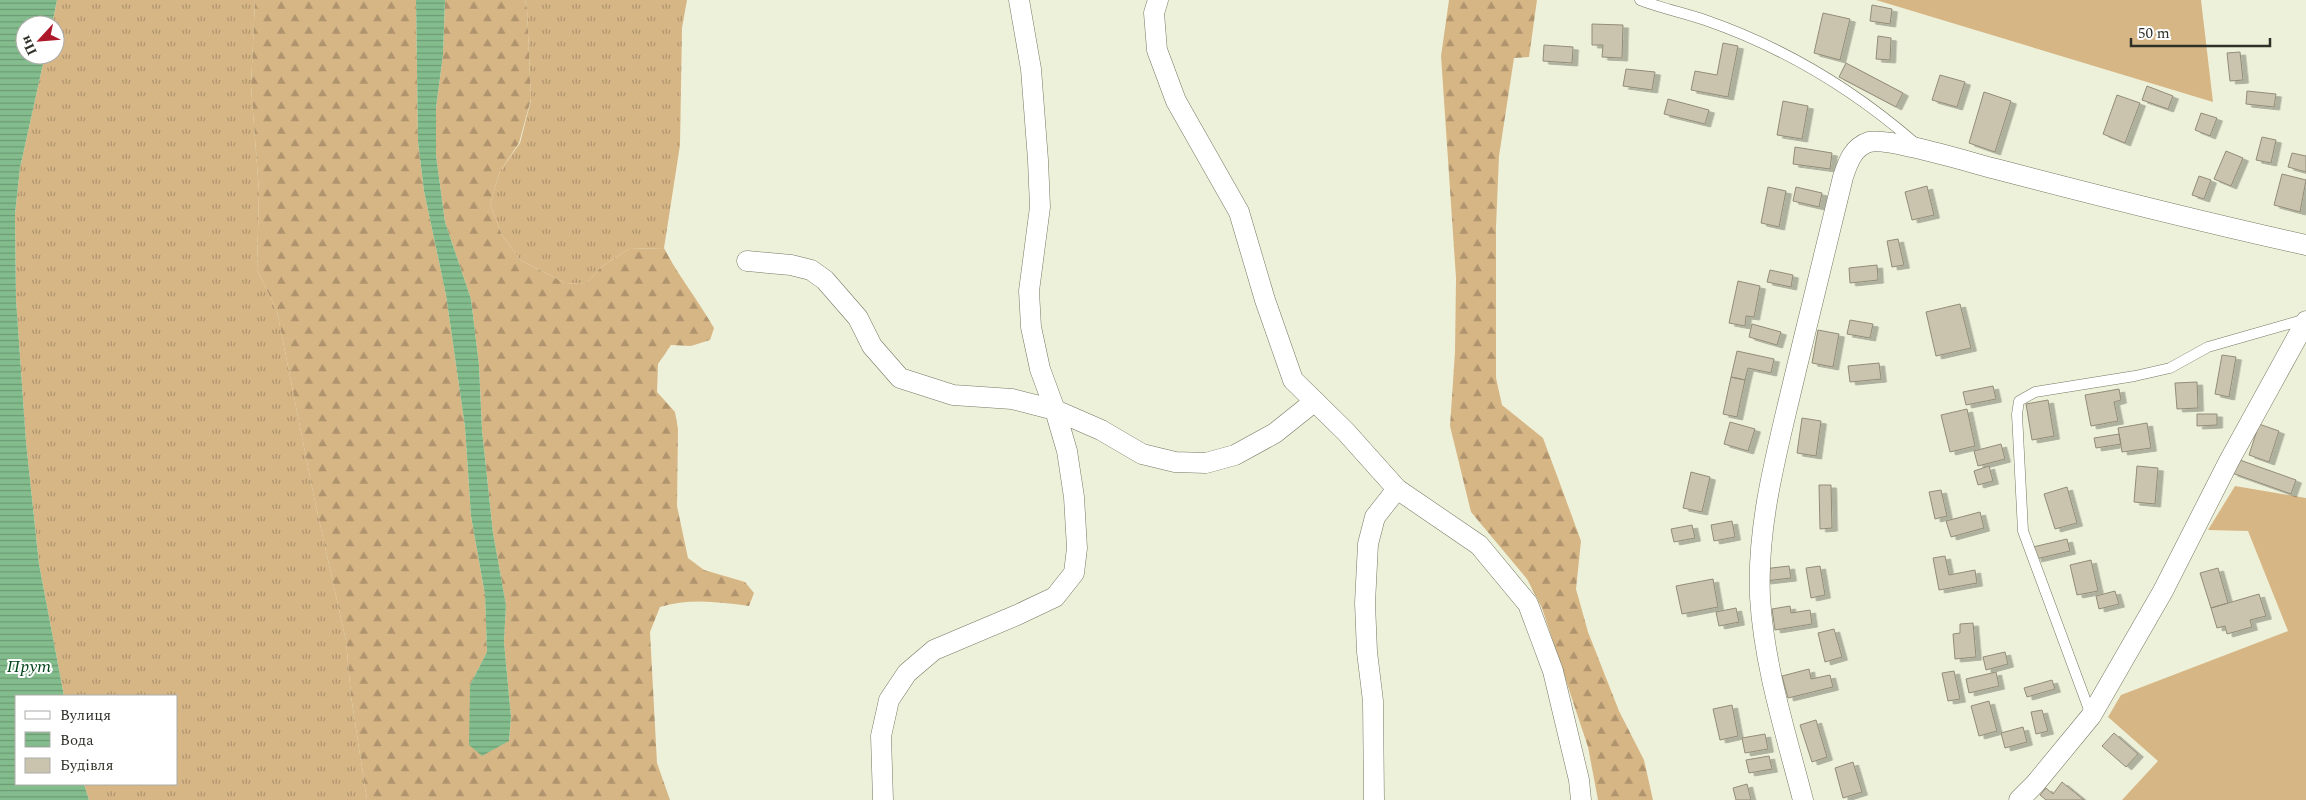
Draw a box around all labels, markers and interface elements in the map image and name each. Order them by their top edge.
north arrow [15,15,65,65]
scale bar [2131,15,2270,47]
text: 50 m [2138,22,2170,45]
text: Пн [15,32,43,59]
water label: Прут [7,653,51,680]
legend [15,695,178,785]
text: Вулиця [60,704,111,727]
text: Вода [60,729,94,752]
text: Будівля [60,754,114,777]

